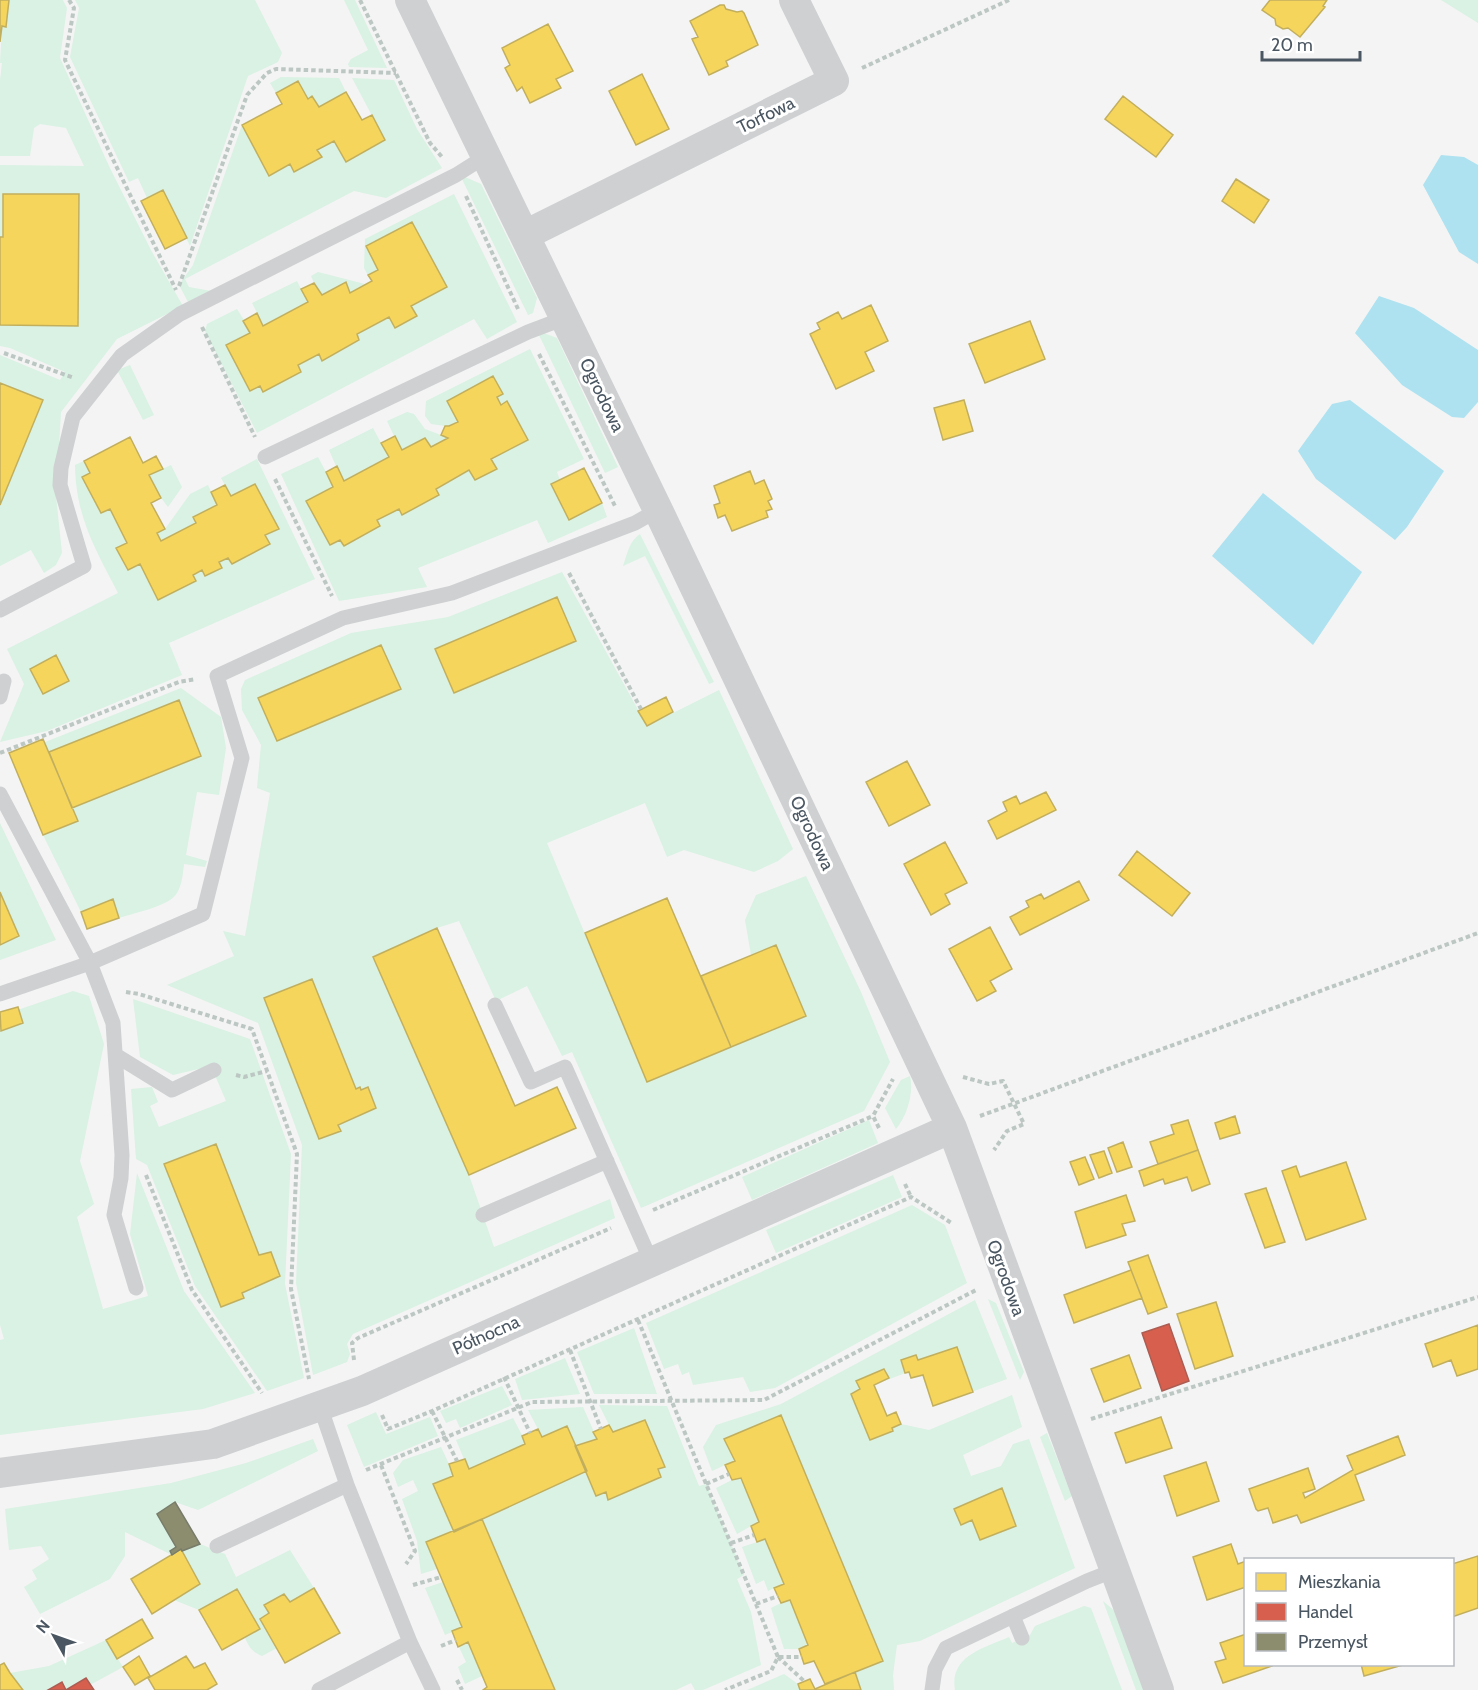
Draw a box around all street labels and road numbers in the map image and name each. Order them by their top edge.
street label: Torfowa [734,92,799,138]
street label: Ogrodowa [575,354,629,436]
street label: Ogrodowa [785,792,839,874]
street label: Ogrodowa [982,1237,1030,1319]
street label: Północna [449,1310,523,1359]

